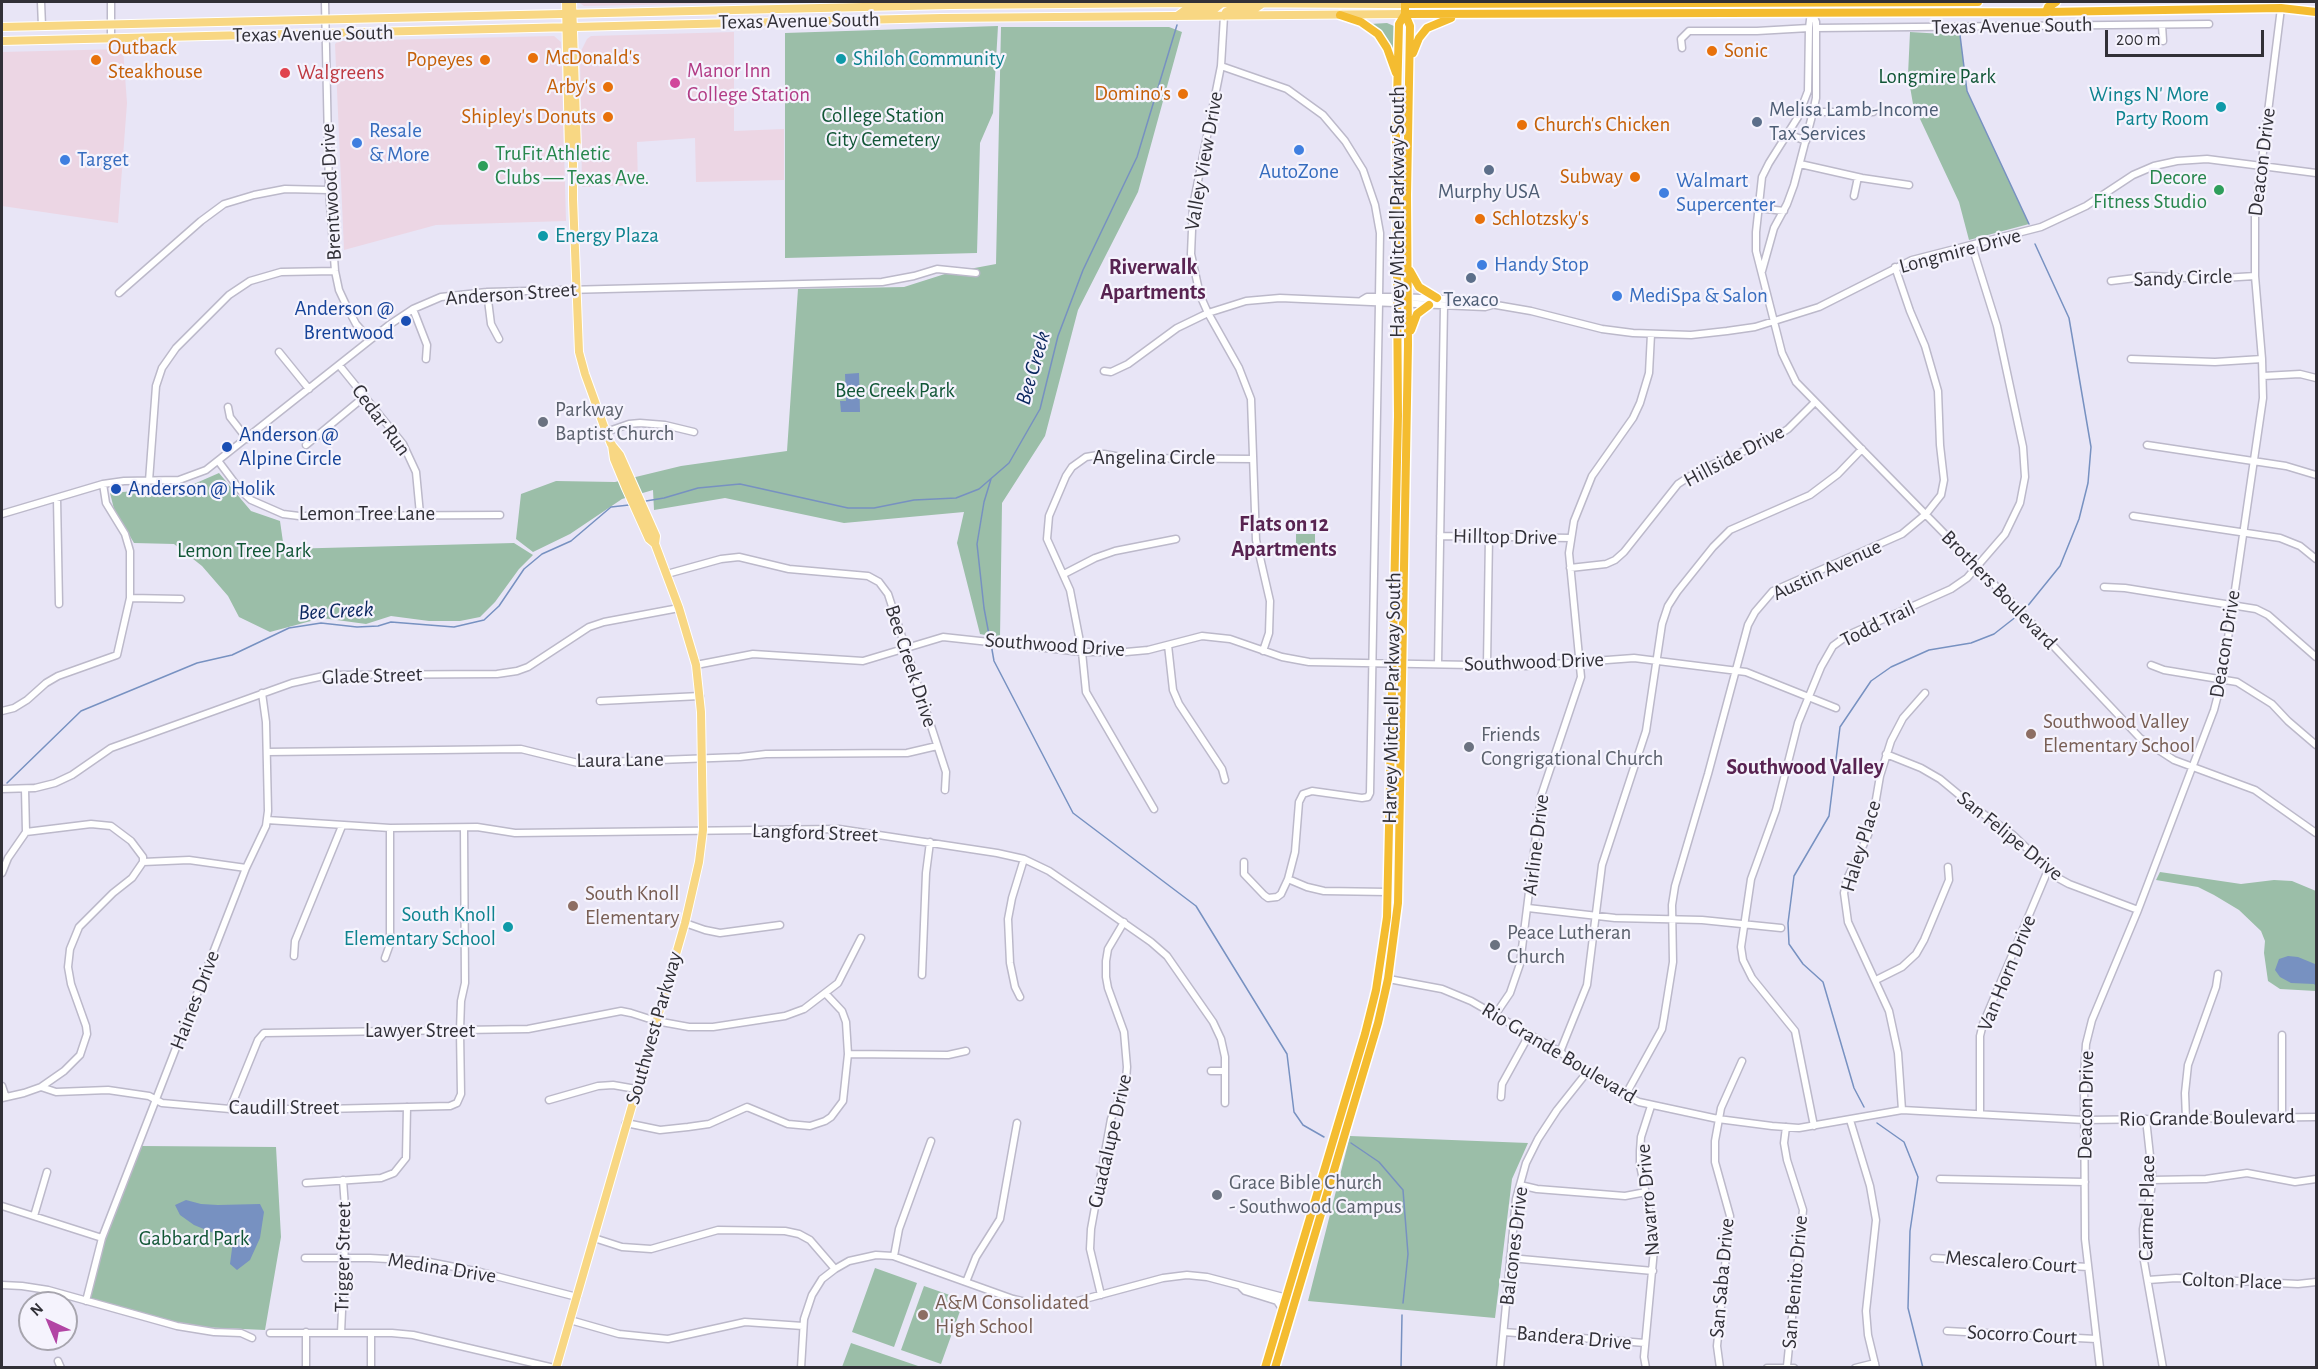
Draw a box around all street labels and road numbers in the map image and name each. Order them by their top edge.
street label: Texas Avenue South [718,7,880,35]
street label: Texas Avenue South [1931,12,2093,40]
street label: Texas Avenue South [232,20,394,48]
street label: Harvey Mitchell Parkway South [1385,86,1411,338]
street label: Valley View Drive [1179,89,1229,233]
street label: Deacon Drive [2243,106,2281,218]
street label: Brentwood Drive [315,123,347,261]
street label: Longmire Drive [1896,223,2024,279]
street label: Sandy Circle [2133,264,2233,292]
street label: Anderson Street [444,277,578,311]
street label: Cedar Run [346,379,416,461]
street label: Hillside Drive [1679,419,1789,493]
street label: Angelina Circle [1093,445,1215,471]
street label: Lemon Tree Lane [299,501,435,527]
street label: Hilltop Drive [1453,523,1557,551]
street label: Brothers Boulevard [1936,525,2062,655]
street label: Austin Avenue [1768,534,1886,606]
street label: Harvey Mitchell Parkway South [1377,572,1407,824]
street label: Deacon Drive [2204,588,2246,700]
street label: Todd Trail [1837,595,1919,653]
street label: Bee Creek Drive [879,602,943,730]
street label: Southwood Drive [984,628,1126,662]
street label: Southwood Drive [1463,647,1605,677]
street label: Glade Street [321,662,423,690]
street label: Laura Lane [576,747,664,773]
street label: San Felipe Drive [1952,786,2068,886]
street label: Airline Drive [1517,793,1555,897]
street label: Haley Place [1835,797,1887,895]
street label: Langford Street [752,818,878,848]
street label: Van Horn Drive [1972,911,2042,1035]
street label: Haines Drive [165,947,225,1053]
street label: Southwest Parkway [620,949,688,1107]
street label: Rio Grande Boulevard [1477,997,1641,1109]
street label: Lawyer Street [365,1018,475,1044]
street label: Deacon Drive [2072,1050,2100,1160]
street label: Guadalupe Drive [1082,1072,1138,1210]
street label: Caudill Street [229,1095,339,1121]
street label: Rio Grande Boulevard [2119,1104,2295,1132]
street label: Navarro Drive [1631,1143,1665,1257]
street label: Carmel Place [2133,1155,2161,1261]
street label: Balcones Drive [1494,1185,1534,1307]
street label: Trigger Street [329,1201,357,1313]
street label: San Benito Drive [1777,1214,1813,1350]
street label: San Saba Drive [1704,1217,1740,1339]
street label: Mescalero Court [1945,1245,2077,1279]
street label: Medina Drive [386,1247,498,1289]
street label: Colton Place [2181,1267,2283,1295]
street label: Bandera Drive [1515,1320,1633,1356]
street label: Socorro Court [1966,1320,2078,1350]

